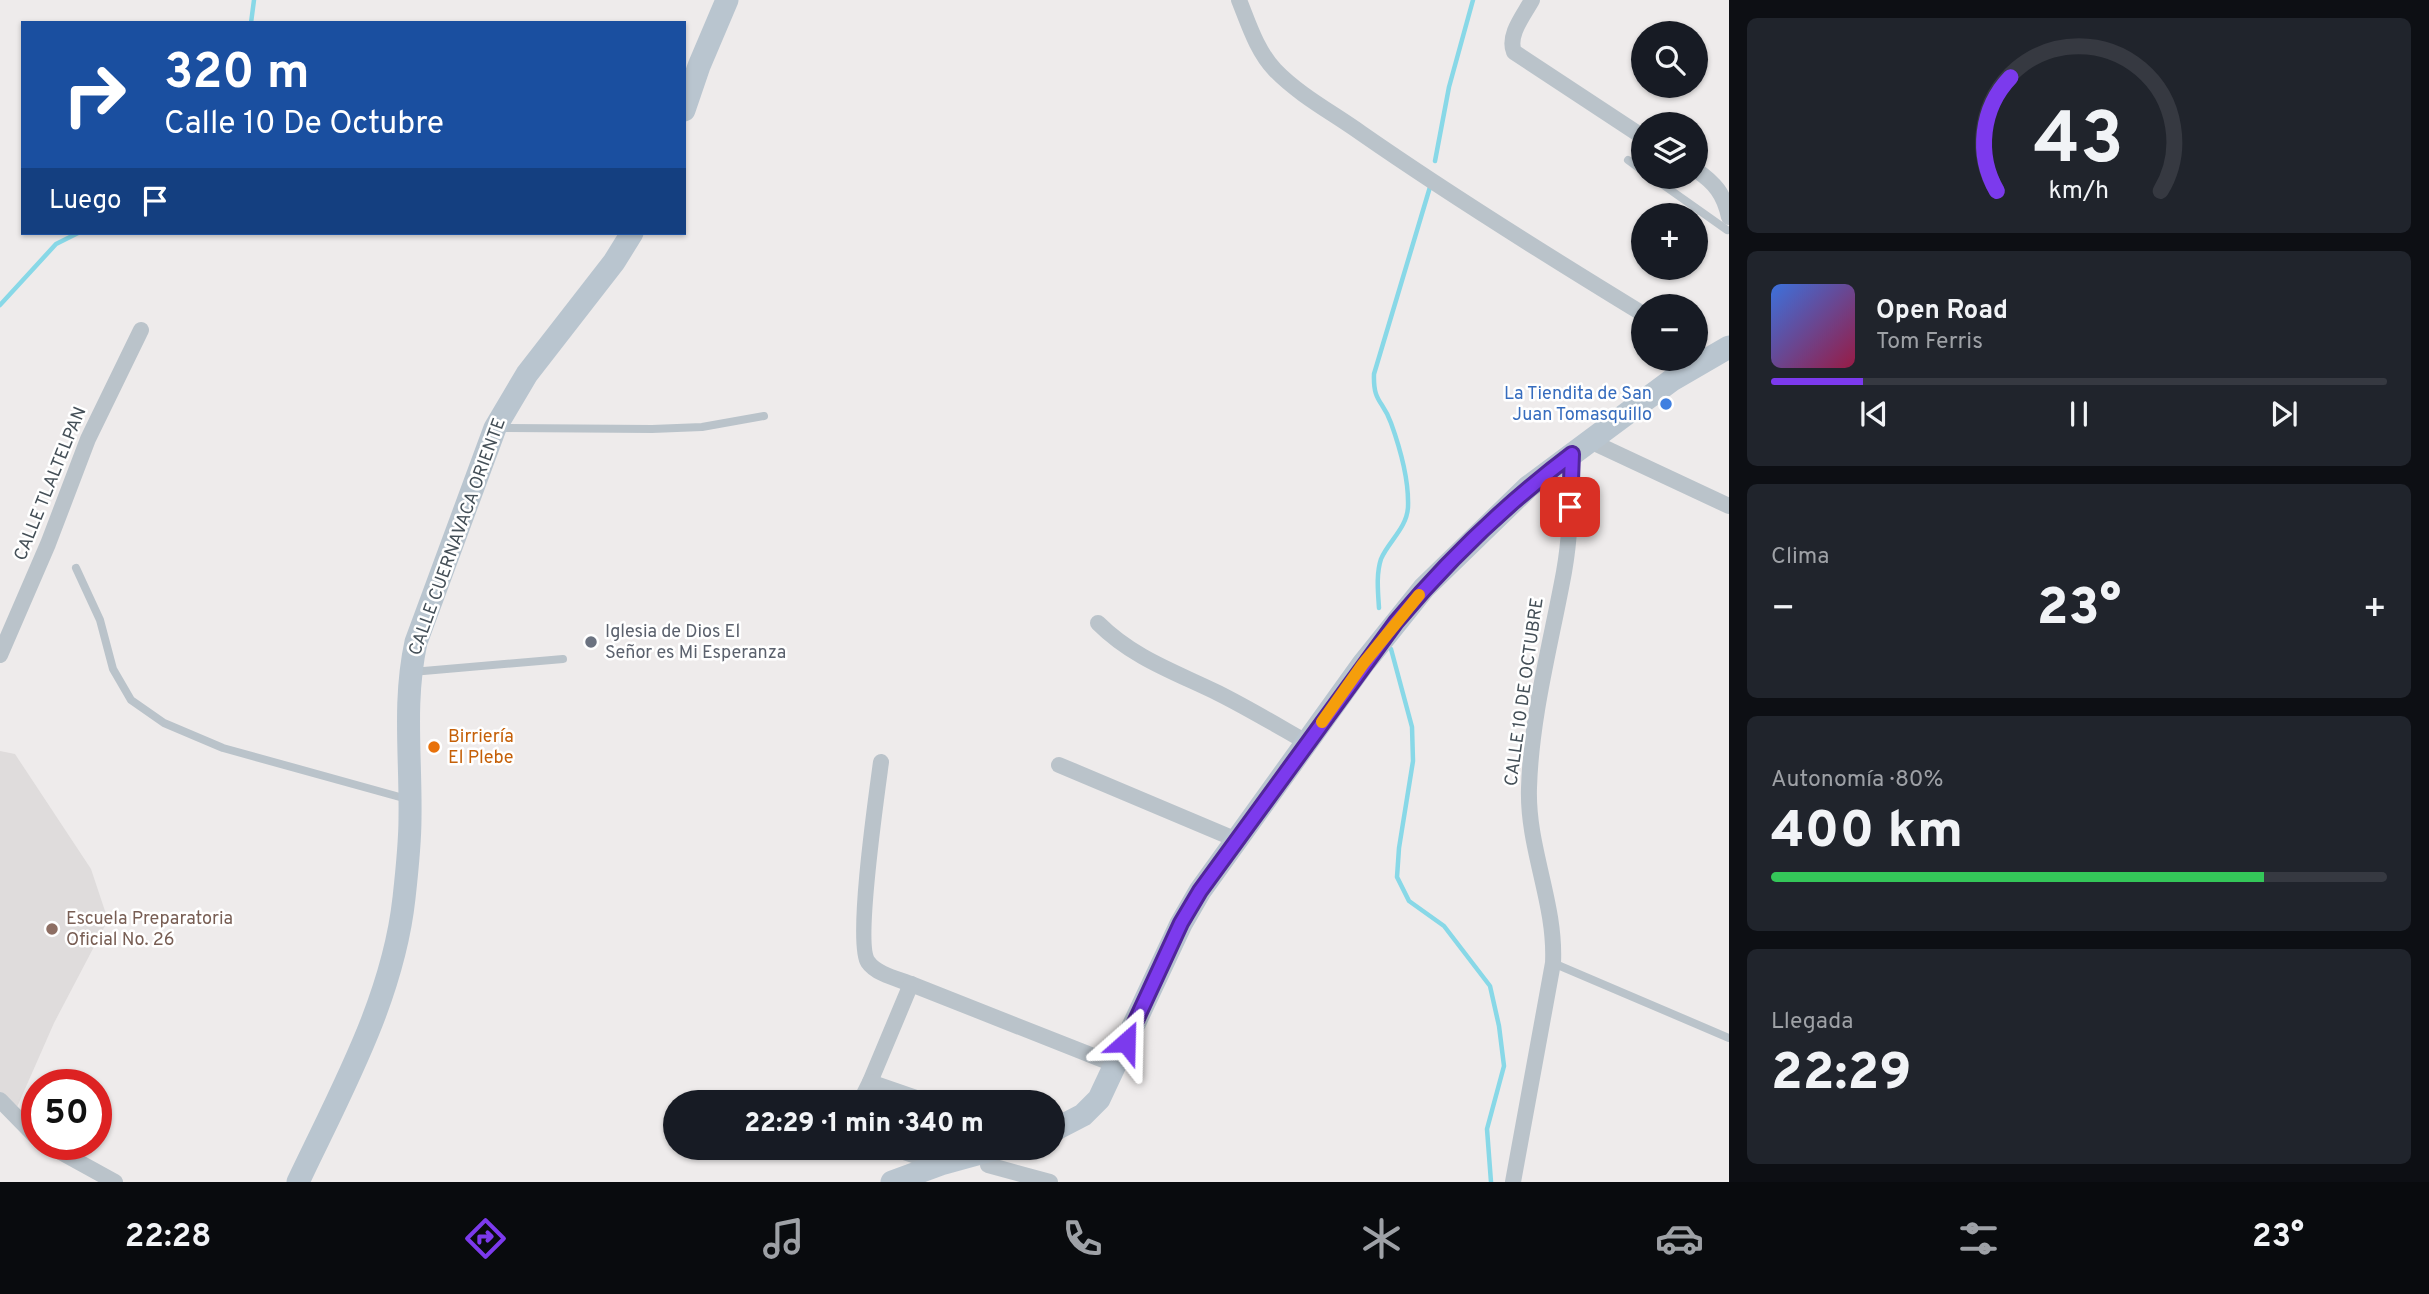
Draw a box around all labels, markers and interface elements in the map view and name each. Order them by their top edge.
map controls [1631,21,1708,371]
button: search [1631,21,1708,98]
text: 320 m [164,44,310,106]
icon: right [49,49,140,140]
text: 43 [2034,98,2124,190]
text: Calle 10 De Octubre [164,105,444,145]
button: layers [1631,112,1708,189]
text: km/h [2049,176,2109,208]
icon: arrive [136,182,174,220]
text: Luego [49,185,122,218]
button: + [1631,203,1708,280]
button: − [1631,294,1708,371]
text: Open Road [1876,295,2008,328]
text: Tom Ferris [1876,328,1983,357]
place label: La Tiendita de San Juan Tomasquillo [1504,383,1652,427]
icon: previous [1855,395,1893,433]
icon: pause [2060,395,2098,433]
icon: next [2265,395,2303,433]
marker: La Tiendita de San Juan Tomasquillo [1658,396,1674,412]
street label: CALLE TLALTELPAN [10,404,92,564]
street label: CALLE CUERNAVACA ORIENTE [404,415,512,659]
pin [1540,477,1600,537]
icon: arrive [1551,488,1589,526]
text: Clima [1771,543,1829,572]
text: 23° [2037,577,2121,643]
text: − [1771,586,1796,635]
text: + [2362,586,2387,635]
street label: CALLE 10 DE OCTUBRE [1500,596,1550,788]
place label: Iglesia de Dios El Señor es Mi Esperanza [605,621,786,665]
marker: Iglesia de Dios El Señor es Mi Esperanza [583,634,599,650]
place label: Birriería El Plebe [448,726,514,770]
marker: Birriería El Plebe [426,739,442,755]
text: Autonomía · 80% [1771,766,1943,795]
text: 400 km [1771,800,1963,866]
place label: Escuela Preparatoria Oficial No. 26 [66,908,233,952]
marker: Escuela Preparatoria Oficial No. 26 [44,921,60,937]
position arrow [1089,1005,1163,1079]
text: Llegada [1771,1008,1853,1037]
text: 22:29 [1771,1042,1912,1108]
speed limit sign: 50 [21,1069,112,1160]
text: 22:29 · 1 min · 340 m [744,1108,984,1141]
icon: directions [461,1214,510,1263]
icon: music [759,1214,808,1263]
icon: phone [1058,1214,1107,1263]
icon: climate [1357,1214,1406,1263]
icon: car [1655,1214,1704,1263]
icon: filters [1954,1214,2003,1263]
text: 22:28 [125,1218,211,1258]
text: 23° [2252,1218,2304,1258]

